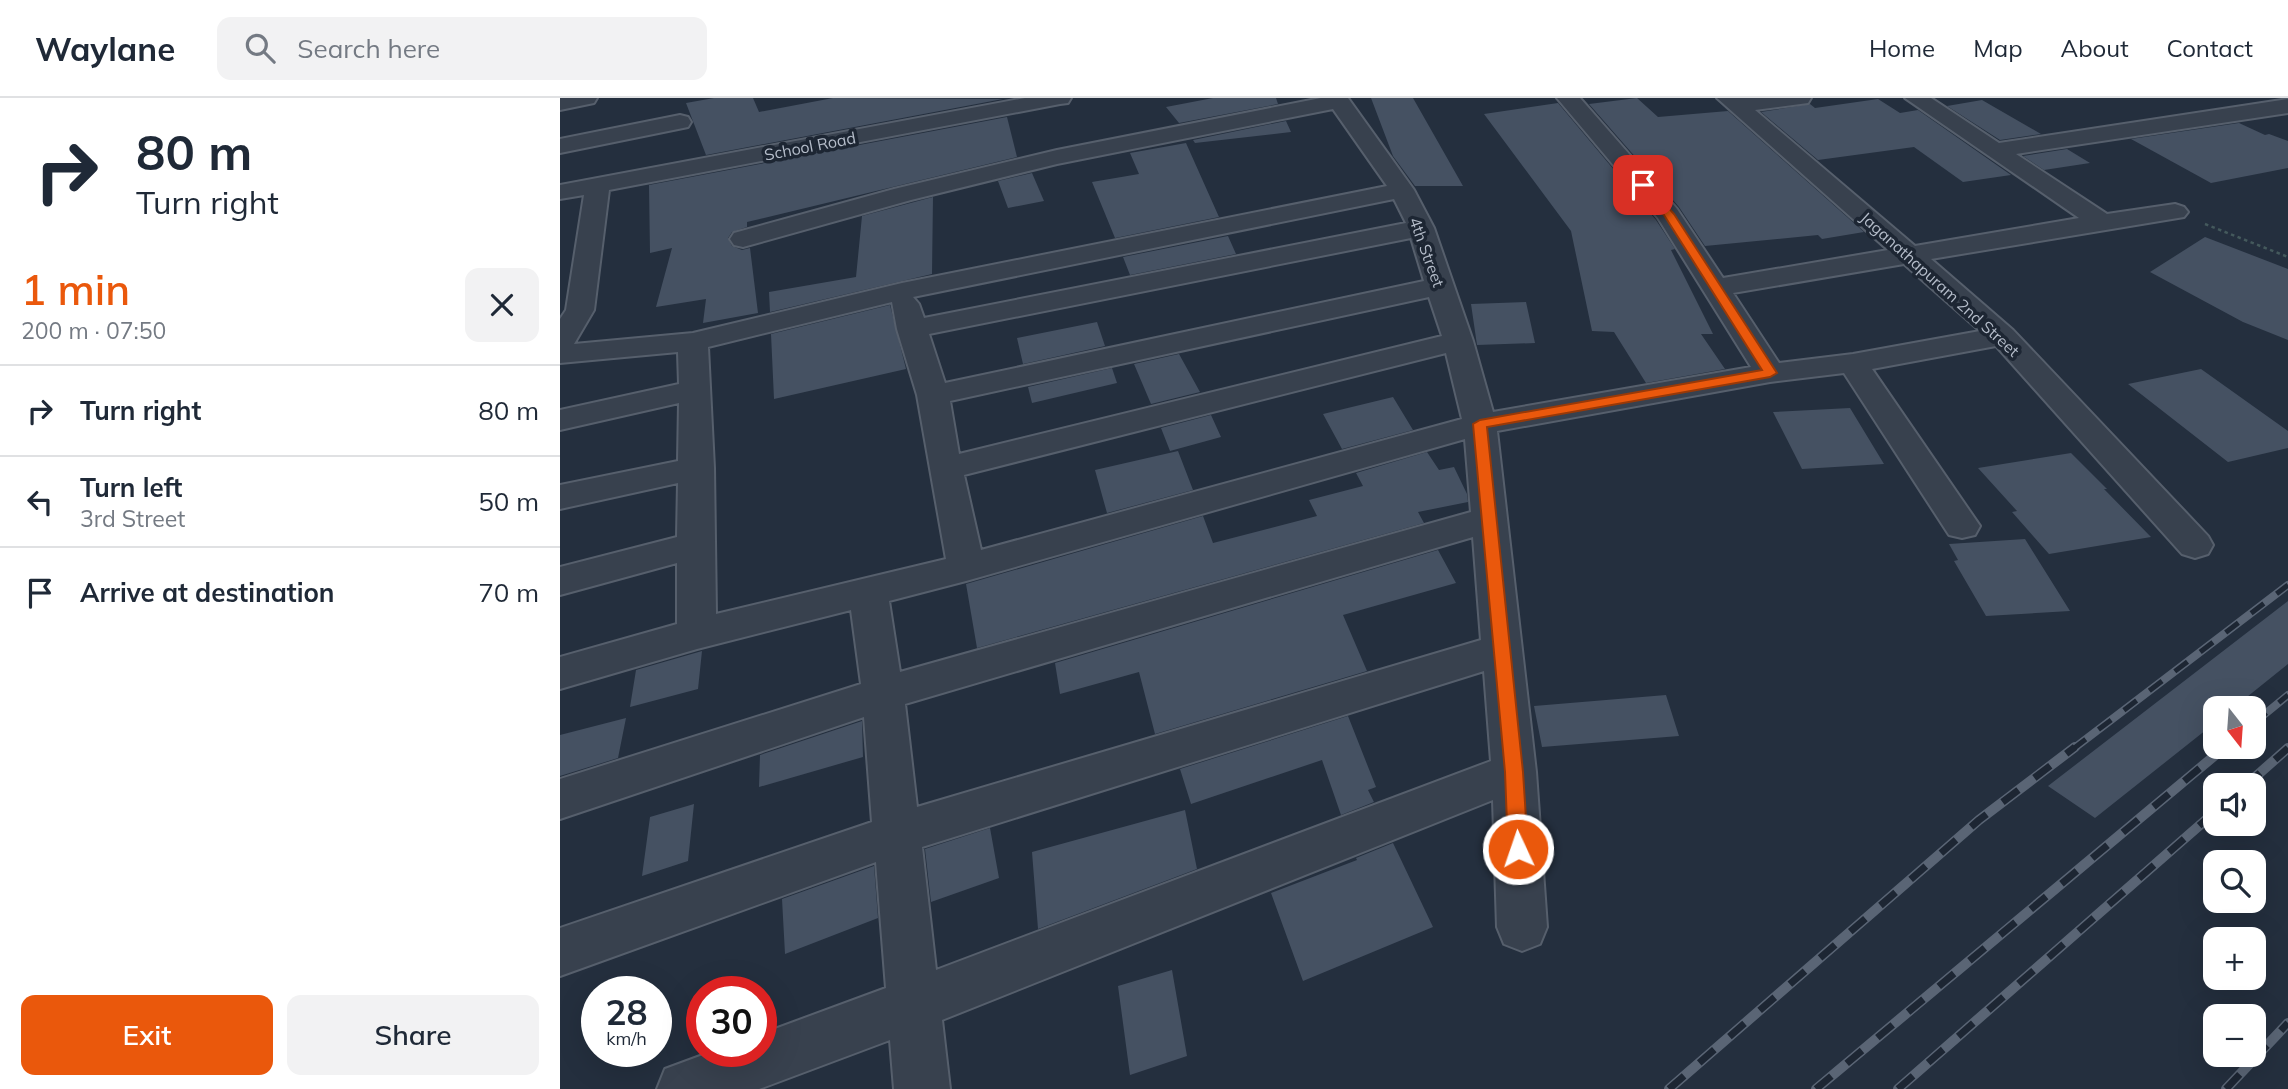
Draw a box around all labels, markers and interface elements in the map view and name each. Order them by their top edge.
search box [217,17,707,80]
text: Waylane [35,28,175,69]
icon: search [241,29,279,67]
text: Search here [297,32,440,65]
text: Home [1869,33,1935,63]
text: Map [1973,33,2023,63]
text: About [2061,33,2129,63]
text: Contact [2167,33,2253,63]
text: 80 m [136,121,252,182]
icon: right [21,126,112,217]
street label: School Road [763,127,857,165]
pin [1613,155,1673,215]
icon: arrive [1624,166,1662,204]
text: Turn right [136,182,279,222]
street label: Jaganathapuram 2nd Street [1856,207,2024,361]
street label: 4th Street [1405,214,1449,290]
text: 1 min [21,263,130,316]
button: close [465,268,539,342]
text: 200 m · 07:50 [21,316,166,345]
icon: right [21,392,59,430]
text: Turn right [80,394,201,427]
text: 80 m [478,394,539,427]
text: Turn left [80,471,182,504]
icon: left [21,483,59,521]
text: 50 m [478,485,539,518]
text: 3rd Street [80,504,185,533]
icon: arrive [21,574,59,612]
text: Arrive at destination [80,576,335,609]
text: 70 m [478,576,539,609]
north arrow [2203,696,2266,760]
map controls [2203,696,2266,1067]
button: sound [2203,773,2266,836]
position arrow [1481,812,1555,886]
button: search [2203,850,2266,913]
button: + [2203,927,2266,990]
speed limit sign: 30 [686,976,777,1067]
text: 28 [605,990,648,1034]
button: Exit [21,995,273,1075]
button: Share [287,995,539,1075]
button: − [2203,1004,2266,1067]
text: km/h [606,1027,647,1050]

